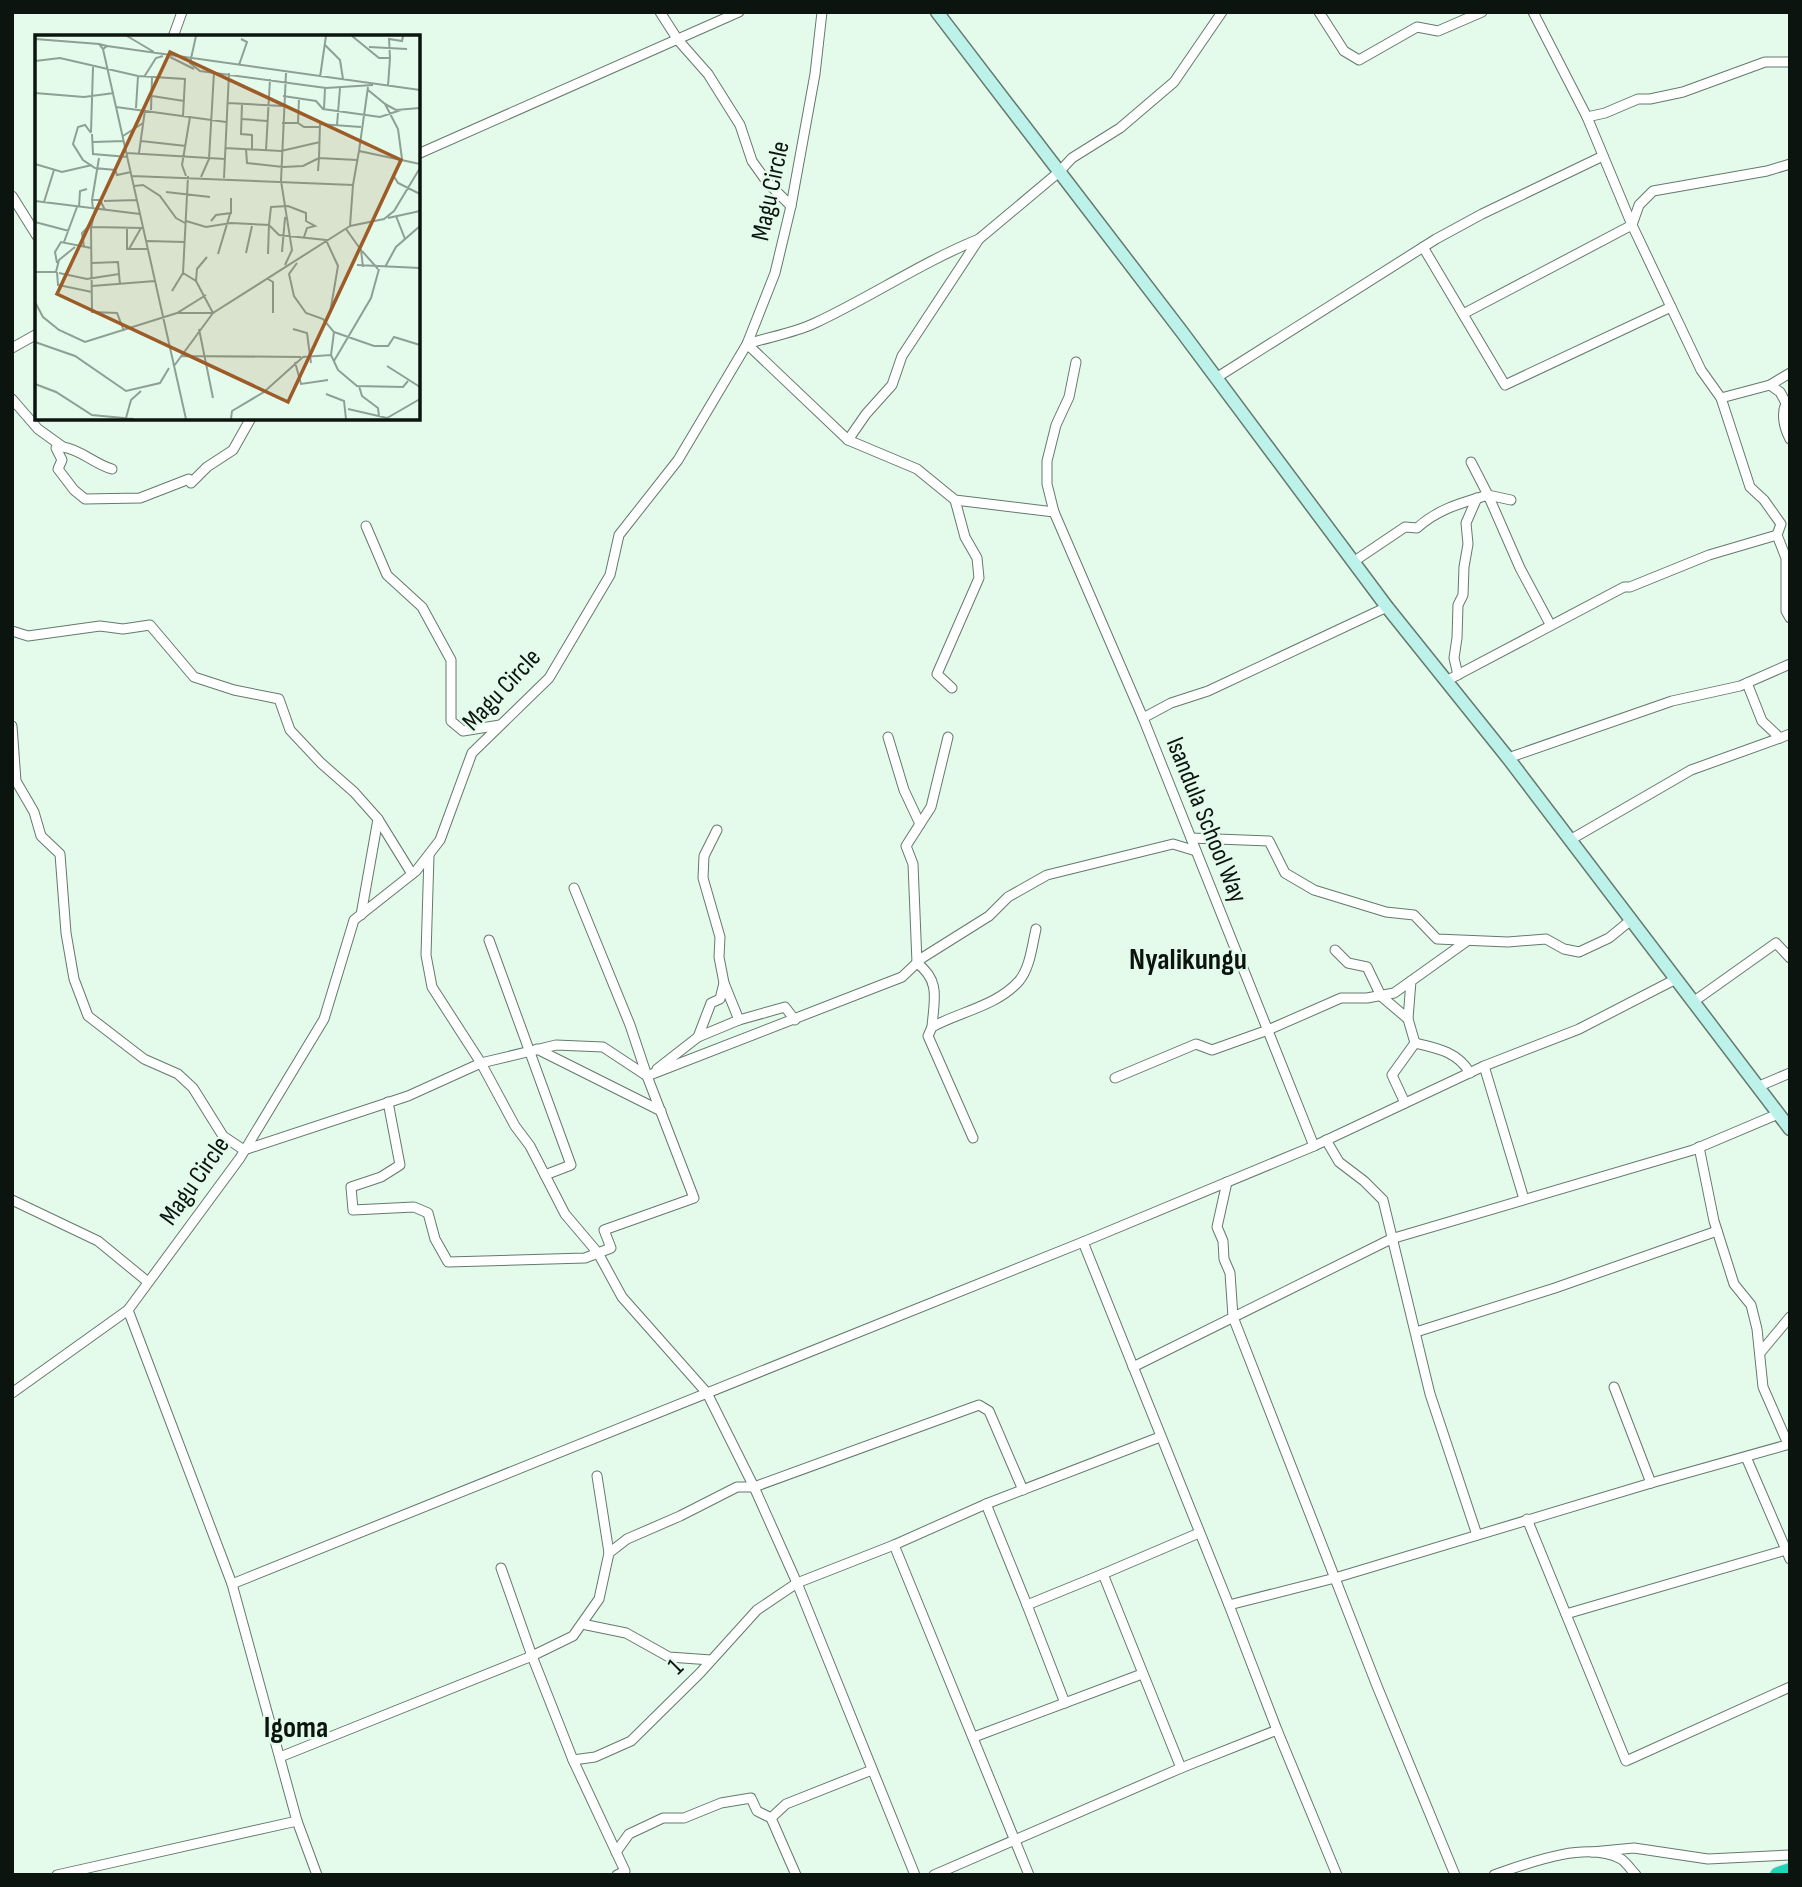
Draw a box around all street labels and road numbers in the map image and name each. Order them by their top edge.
street label: Magu Circle [745,138,797,244]
street label: Magu Circle [456,642,548,738]
street label: Isandula School Way [1159,733,1253,907]
street label: Magu Circle [153,1131,237,1231]
street label: 1 [662,1653,690,1681]

